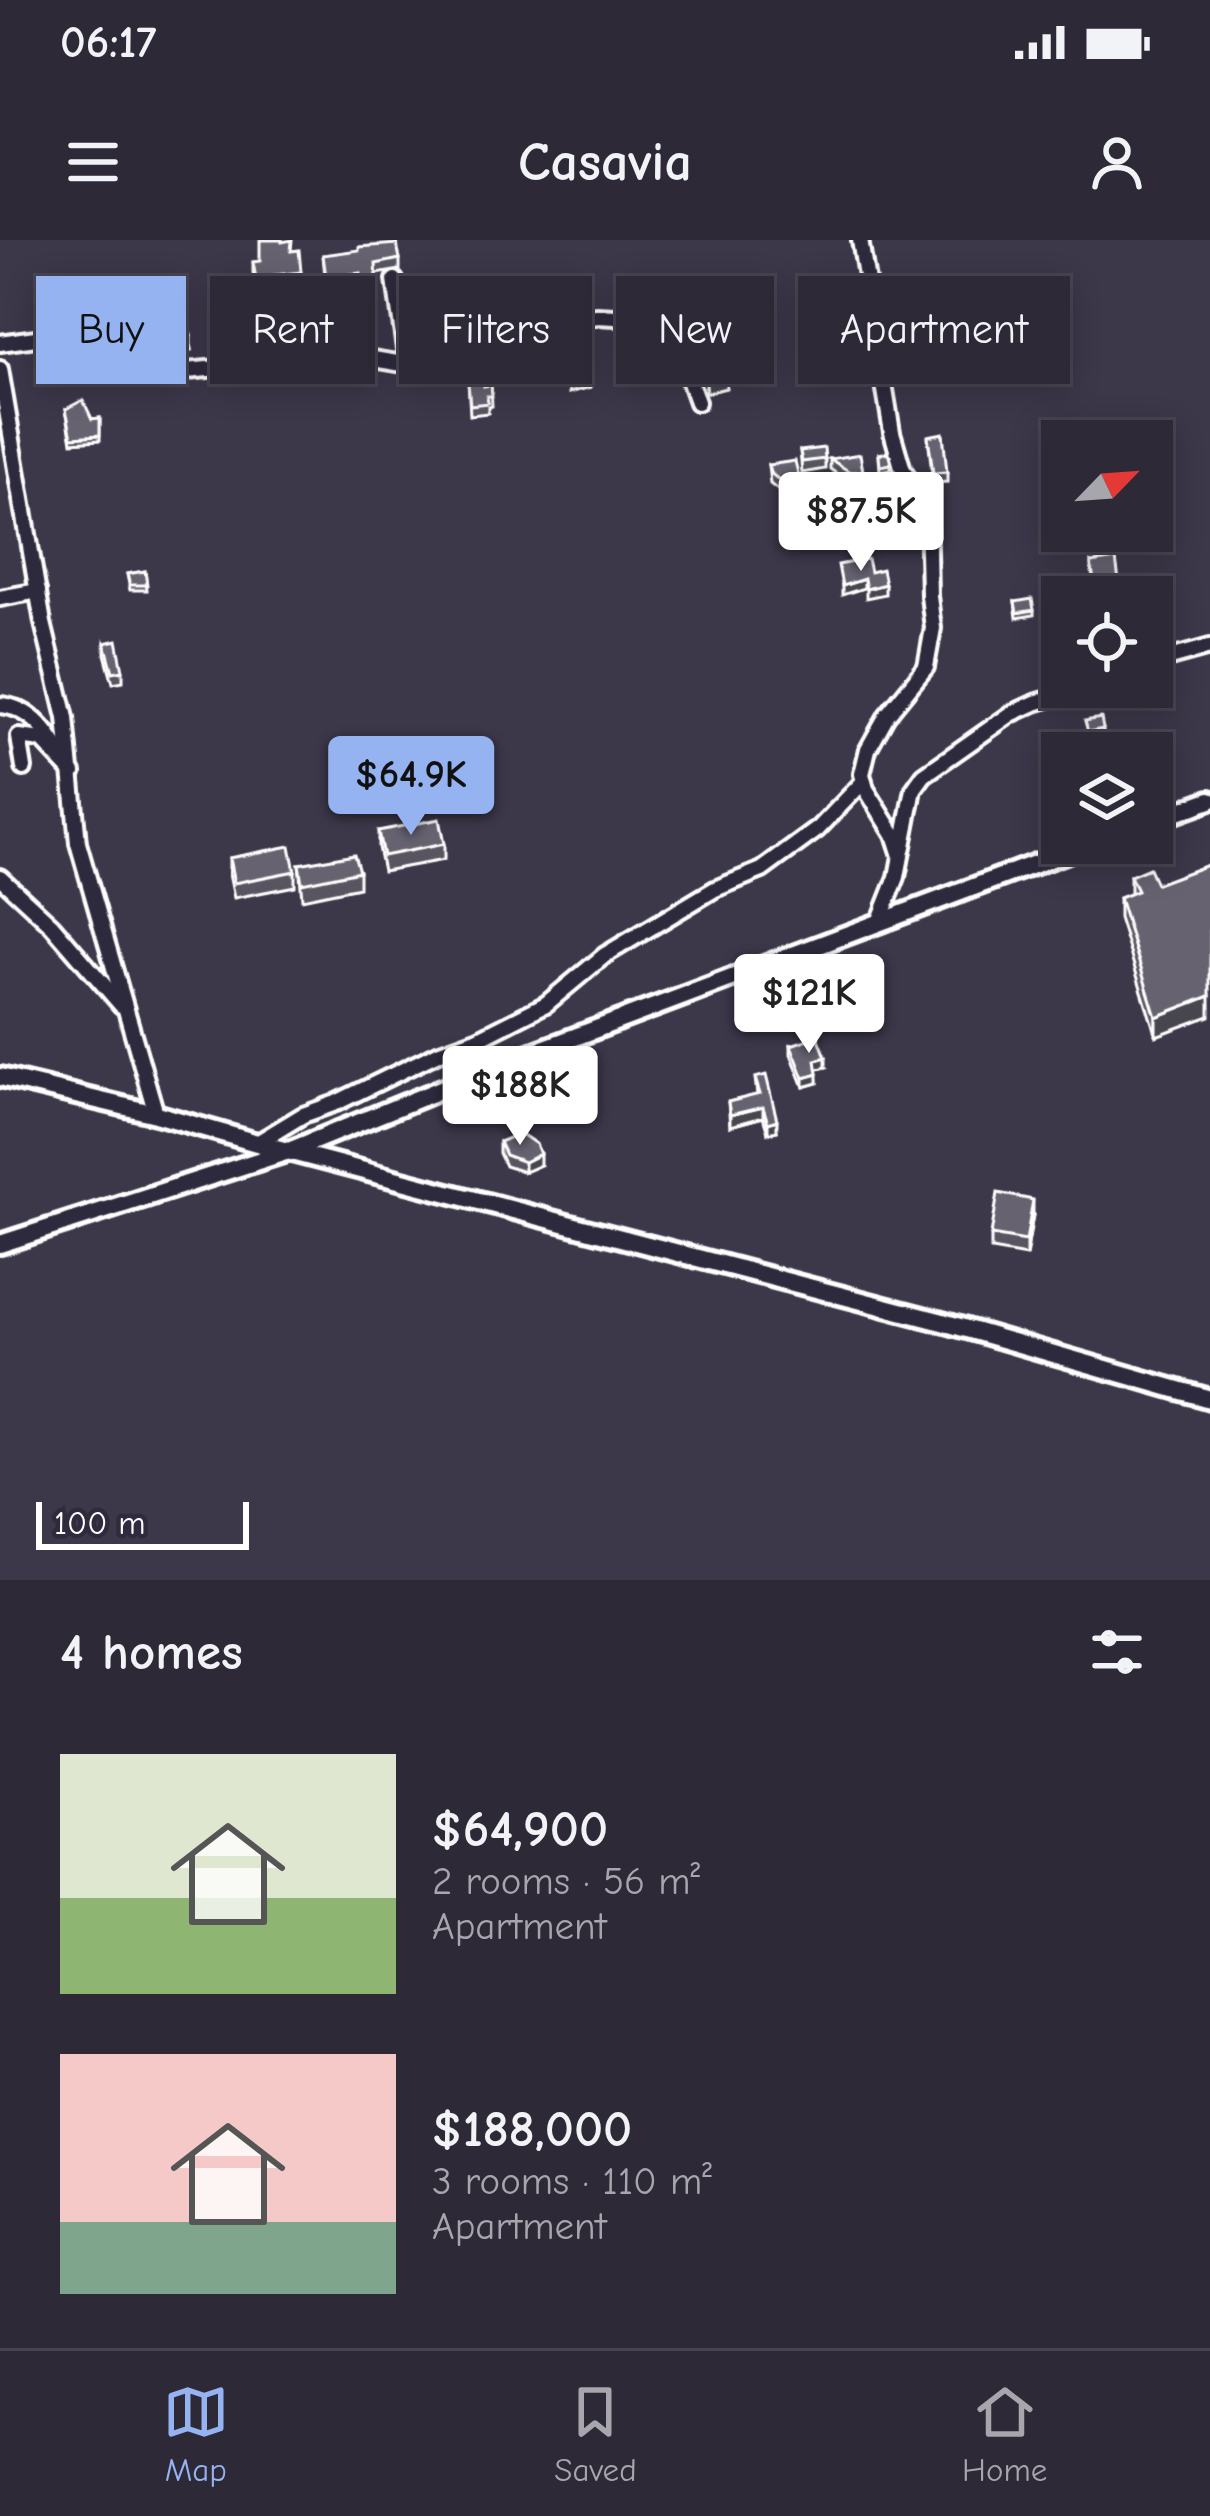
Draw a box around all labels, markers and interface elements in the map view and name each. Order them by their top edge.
text: 06:17 [60,16,157,68]
icon: menu [60,129,126,195]
icon: person [1084,129,1150,195]
text: Casavia [518,131,692,194]
chip: Buy [36,276,186,384]
chip: Rent [210,276,375,384]
chip: Filters [399,276,592,384]
chip: New [616,276,774,384]
chip: Apartment [798,276,1070,384]
north arrow [1041,420,1173,552]
map controls [1041,420,1173,864]
pin: $87.5K [763,472,959,574]
text: $87.5K [806,488,916,533]
button: locate [1041,576,1173,708]
button: layers [1041,732,1173,864]
pin: $64.9K [313,736,509,838]
text: $64.9K [355,752,467,797]
pin: $121K [725,954,893,1056]
text: $121K [761,970,857,1015]
pin: $188K [436,1046,604,1148]
text: $188K [470,1062,570,1107]
scale bar [36,1496,249,1549]
text: 100 m [54,1504,146,1542]
icon: filters [1084,1619,1150,1685]
text: 4 homes [60,1623,243,1682]
text: $64,900 [432,1800,608,1859]
icon: home [156,1802,300,1946]
text: 2 rooms · 56 m² [432,1859,700,1904]
text: Apartment [432,1904,607,1949]
text: $188,000 [432,2100,632,2159]
icon: home [156,2102,300,2246]
text: 3 rooms · 110 m² [432,2159,712,2204]
text: Apartment [432,2204,607,2249]
tab: Map [163,2379,229,2489]
tab: Saved [554,2379,637,2489]
tab: Home [962,2379,1047,2489]

